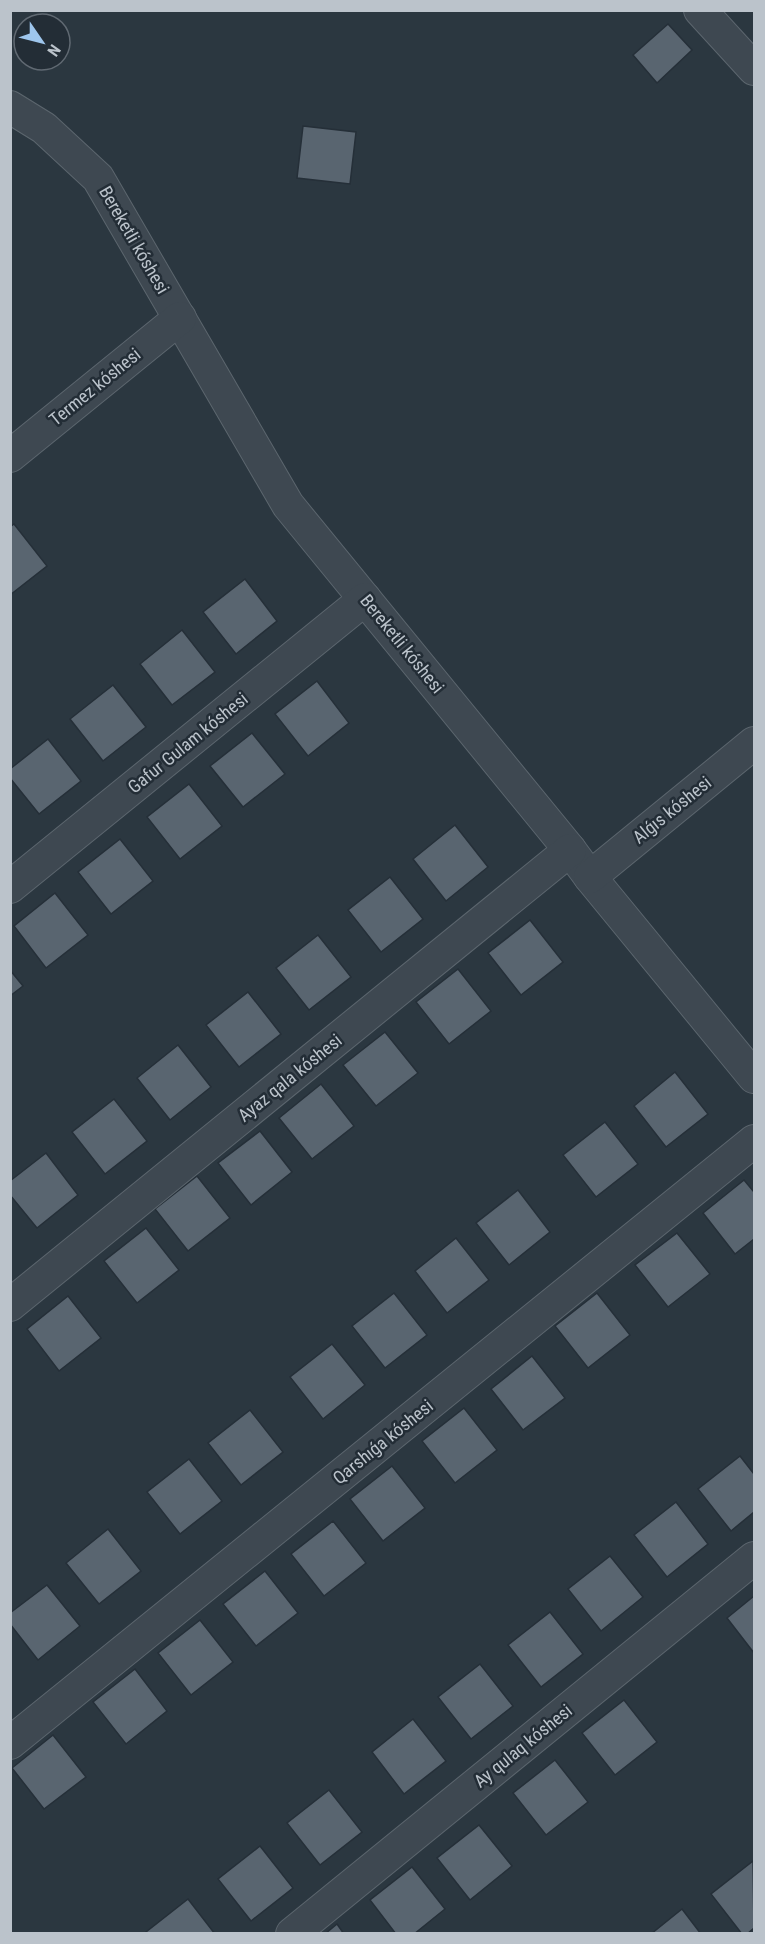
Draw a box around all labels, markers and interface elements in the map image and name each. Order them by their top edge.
north arrow [12,12,72,72]
text: N [43,41,64,60]
street label: Bereketli kóshesi [95,182,174,297]
street label: Termez kóshesi [45,343,145,430]
street label: Bereketli kóshesi [356,590,449,697]
street label: Gafur Gulam kóshesi [124,688,252,797]
street label: Alǵıs kóshesi [628,772,715,848]
street label: Ayaz qala kóshesi [234,1029,346,1126]
street label: Qarshıǵa kóshesi [328,1395,437,1488]
street label: Ay qulaq kóshesi [469,1700,576,1792]

